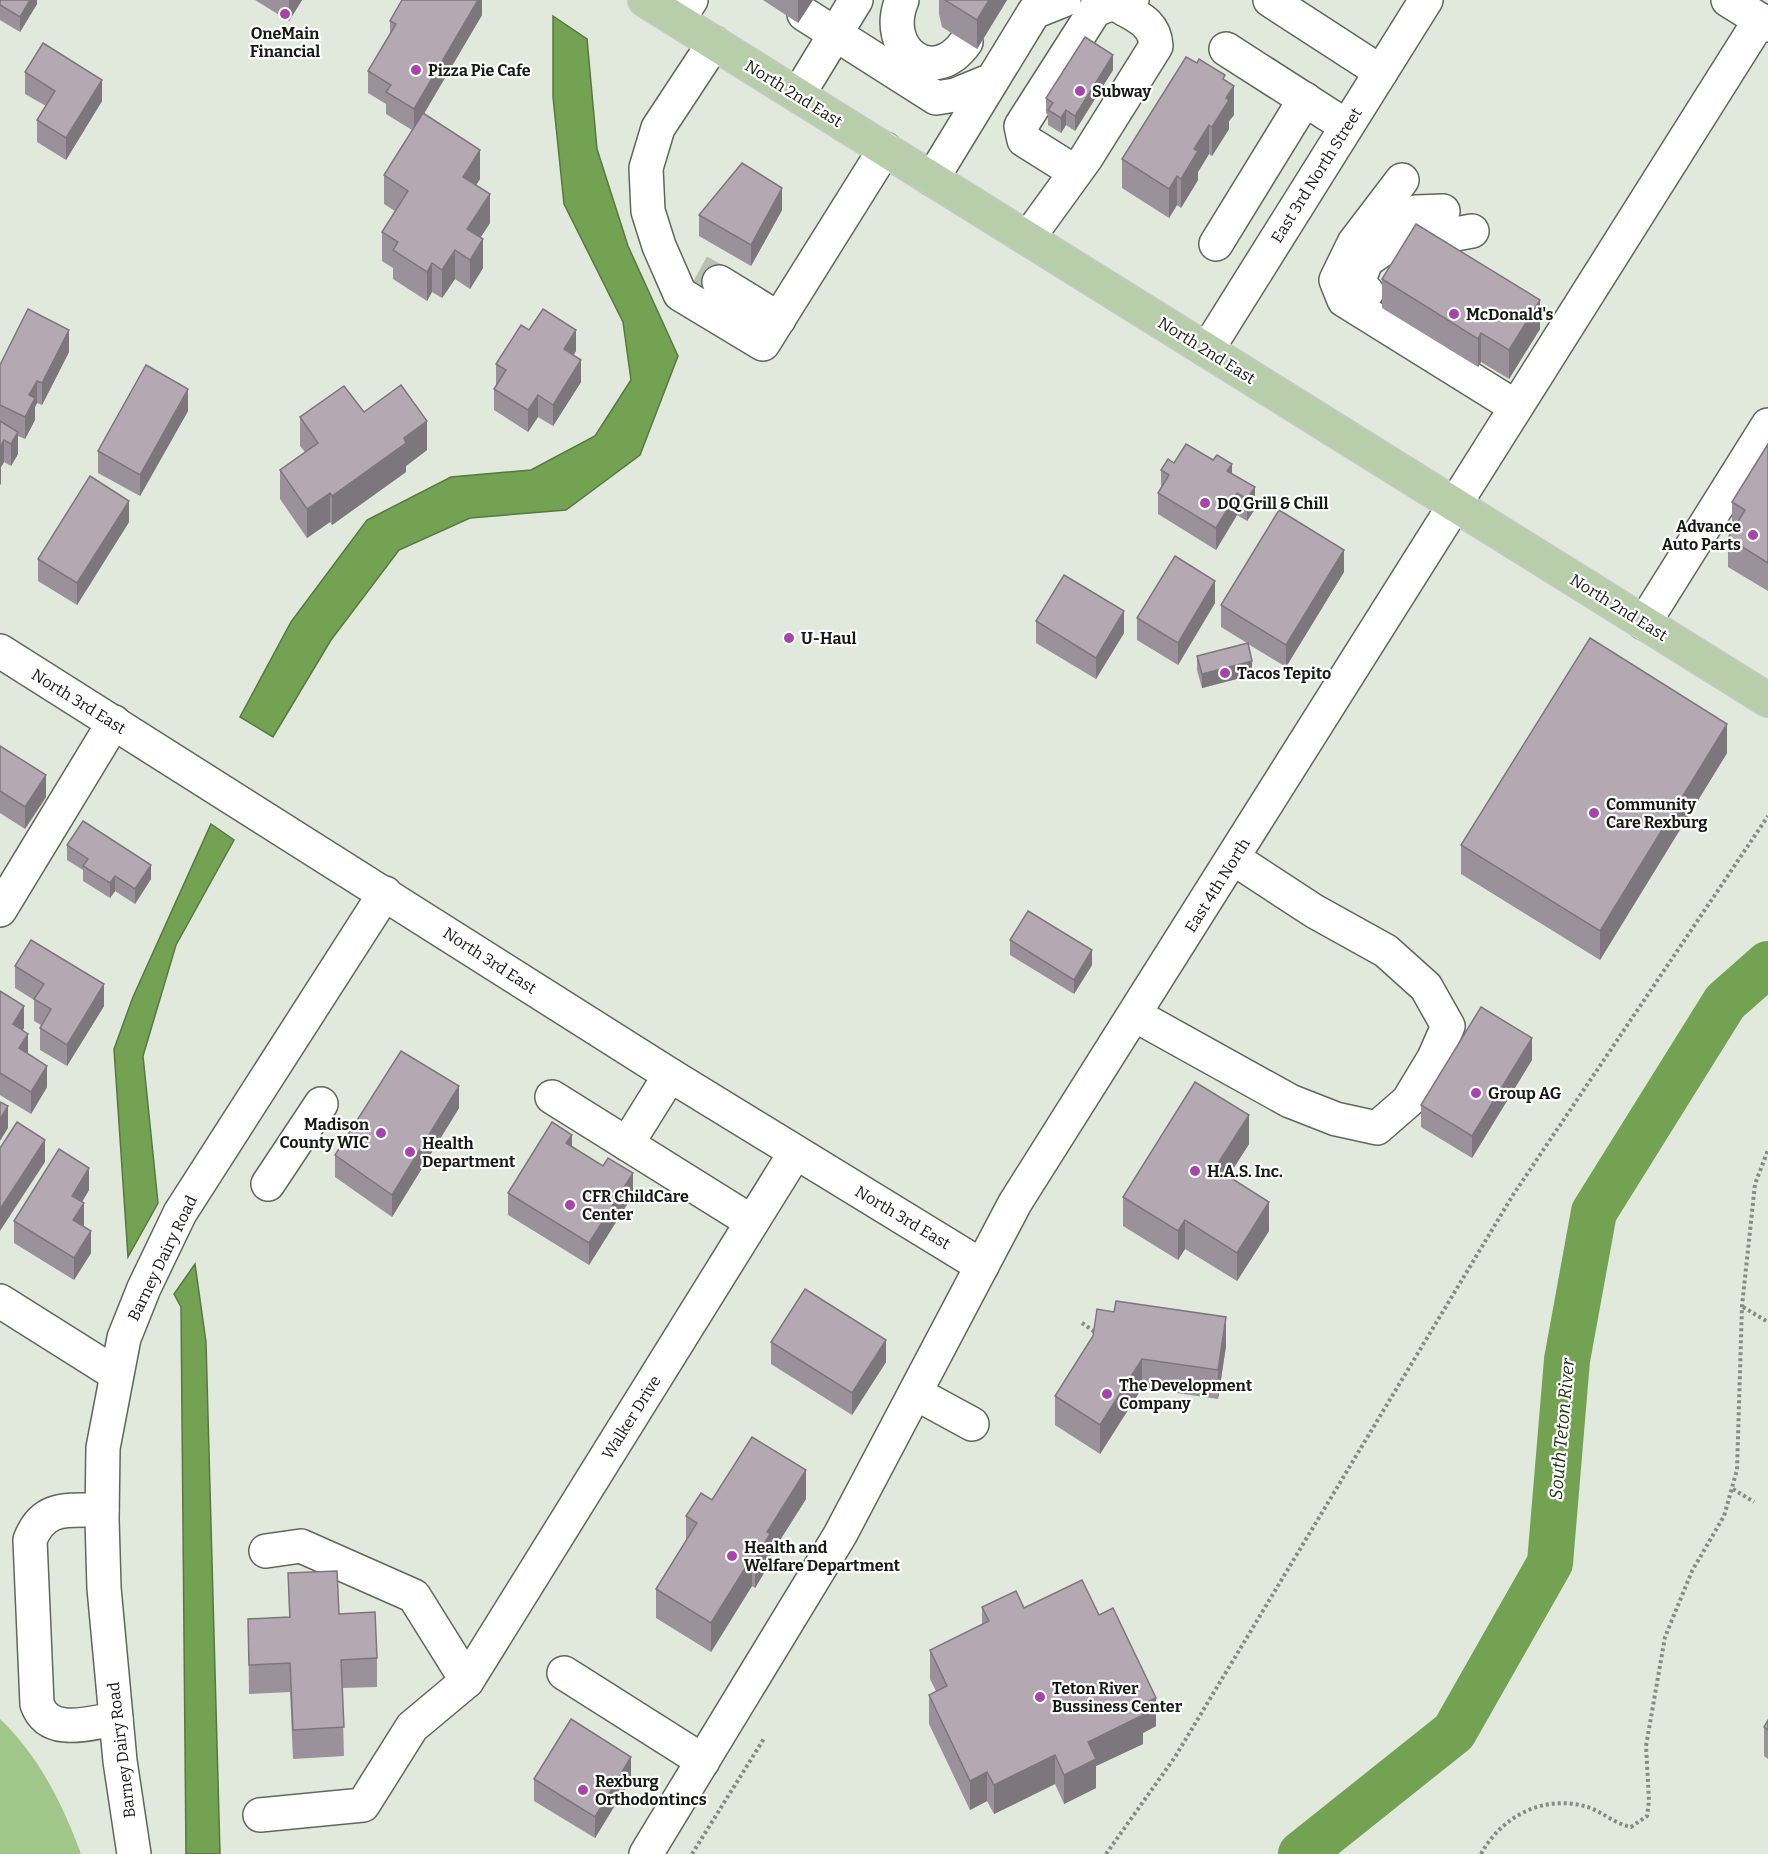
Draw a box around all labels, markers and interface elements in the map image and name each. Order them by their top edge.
marker: OneMain Financial [278,7,292,21]
place label: OneMain Financial [250,24,320,61]
street label: North 2nd East [742,56,846,131]
place label: Pizza Pie Cafe [428,61,531,80]
marker: Pizza Pie Cafe [409,63,423,77]
place label: Subway [1092,82,1151,101]
marker: Subway [1073,84,1087,98]
street label: East 3rd North Street [1267,104,1366,246]
place label: McDonald's [1466,305,1553,324]
marker: McDonald's [1447,307,1461,321]
street label: North 2nd East [1155,313,1259,388]
place label: DQ Grill & Chill [1217,494,1328,513]
marker: DQ Grill & Chill [1198,496,1212,510]
place label: Advance Auto Parts [1662,517,1741,554]
marker: Advance Auto Parts [1746,528,1760,542]
street label: North 2nd East [1567,570,1671,645]
place label: U-Haul [801,629,856,648]
marker: U-Haul [782,631,796,645]
place label: Tacos Tepito [1237,664,1331,683]
street label: North 3rd East [28,665,130,738]
marker: Tacos Tepito [1218,666,1232,680]
place label: Community Care Rexburg [1606,795,1707,832]
marker: Community Care Rexburg [1587,806,1601,820]
street label: East 4th North [1181,835,1254,936]
street label: North 3rd East [439,923,540,998]
place label: Group AG [1488,1084,1562,1103]
marker: Group AG [1469,1086,1483,1100]
place label: Madison County WIC [280,1115,370,1152]
marker: Madison County WIC [374,1126,388,1140]
place label: Health Department [422,1134,516,1171]
marker: Health Department [403,1145,417,1159]
place label: H.A.S. Inc. [1207,1162,1283,1181]
marker: H.A.S. Inc. [1188,1164,1202,1178]
street label: North 3rd East [852,1182,954,1253]
place label: CFR ChildCare Center [582,1187,689,1224]
street label: Barney Dairy Road [124,1192,201,1324]
marker: CFR ChildCare Center [563,1198,577,1212]
water label: South Teton River [1545,1357,1579,1500]
street label: Walker Drive [598,1372,665,1463]
place label: The Development Company [1119,1376,1253,1413]
marker: The Development Company [1100,1387,1114,1401]
place label: Health and Welfare Department [744,1538,901,1575]
marker: Health and Welfare Department [725,1549,739,1563]
place label: Teton River Bussiness Center [1052,1679,1183,1716]
street label: Barney Dairy Road [104,1680,139,1819]
marker: Teton River Bussiness Center [1033,1690,1047,1704]
place label: Rexburg Orthodontincs [595,1772,707,1809]
marker: Rexburg Orthodontincs [576,1783,590,1797]

